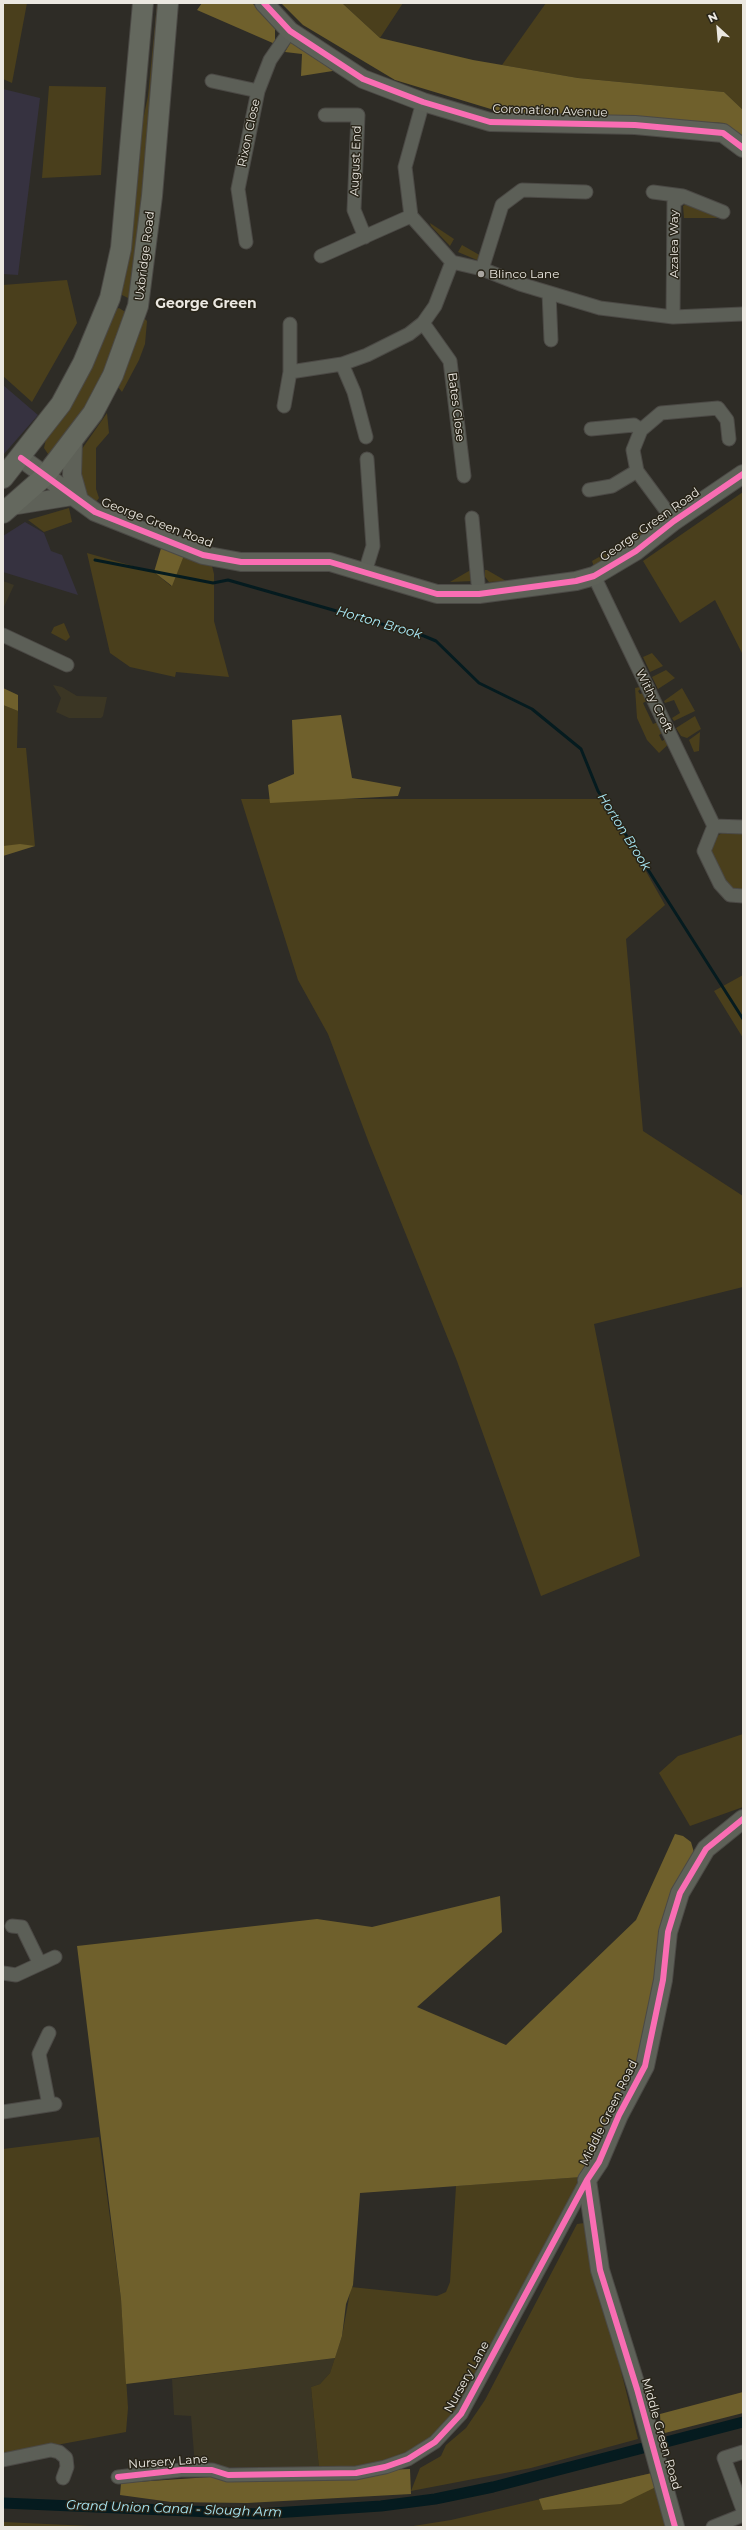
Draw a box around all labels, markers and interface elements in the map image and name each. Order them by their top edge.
north arrow [698,8,738,48]
text: N [706,9,720,25]
street label: Rixon Close [235,98,263,168]
street label: Coronation Avenue [492,102,608,120]
street label: August End [348,125,364,197]
street label: Uxbridge Road [132,210,158,302]
street label: Azalea Way [667,210,681,278]
place label: Blinco Lane [489,267,559,281]
marker: Blinco Lane [476,269,486,279]
district label: George Green [155,296,257,312]
street label: Bates Close [445,372,467,442]
street label: George Green Road [597,485,703,565]
street label: George Green Road [99,495,215,551]
water label: Horton Brook [334,603,424,643]
street label: Withy Croft [633,667,675,735]
water label: Horton Brook [594,790,654,874]
street label: Middle Green Road [577,2058,641,2168]
street label: Nursery Lane [441,2339,493,2415]
street label: Middle Green Road [638,2376,684,2492]
street label: Nursery Lane [128,2452,208,2472]
water label: Grand Union Canal - Slough Arm [66,2497,282,2521]

